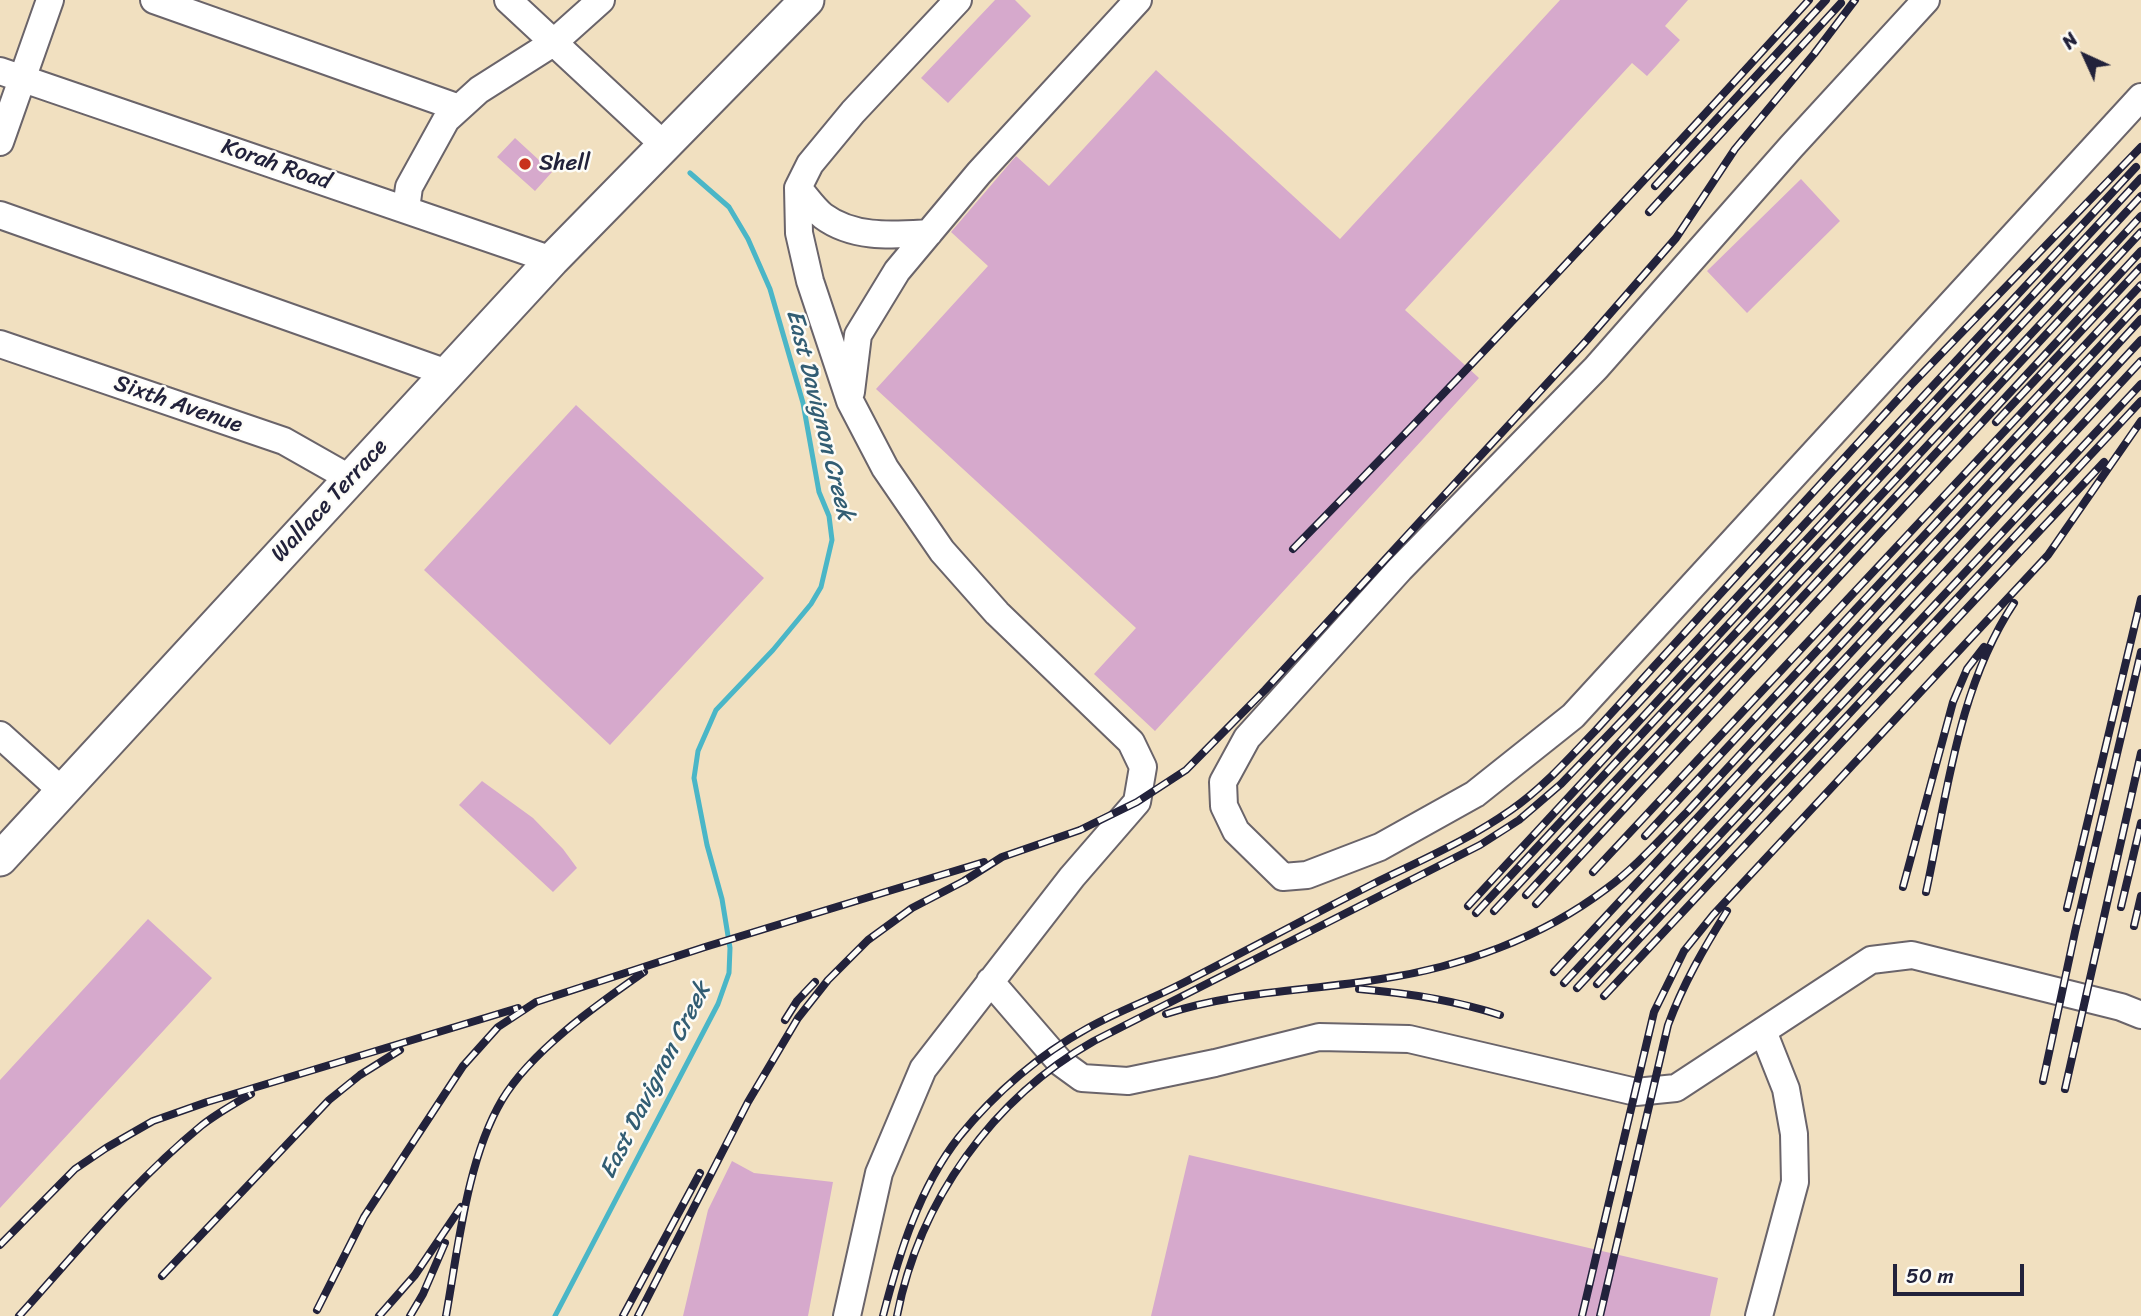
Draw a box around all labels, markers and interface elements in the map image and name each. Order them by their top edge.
north arrow [2050,21,2120,91]
text: N [2053,24,2086,57]
street label: Korah Road [218,133,334,197]
place label: Shell [539,150,590,178]
marker: Shell [517,156,533,172]
water label: East Davignon Creek [779,307,859,523]
street label: Sixth Avenue [110,370,246,440]
street label: Wallace Terrace [266,434,394,568]
water label: East Davignon Creek [594,978,718,1184]
scale bar [1896,1250,2027,1294]
text: 50 m [1906,1257,1954,1295]

